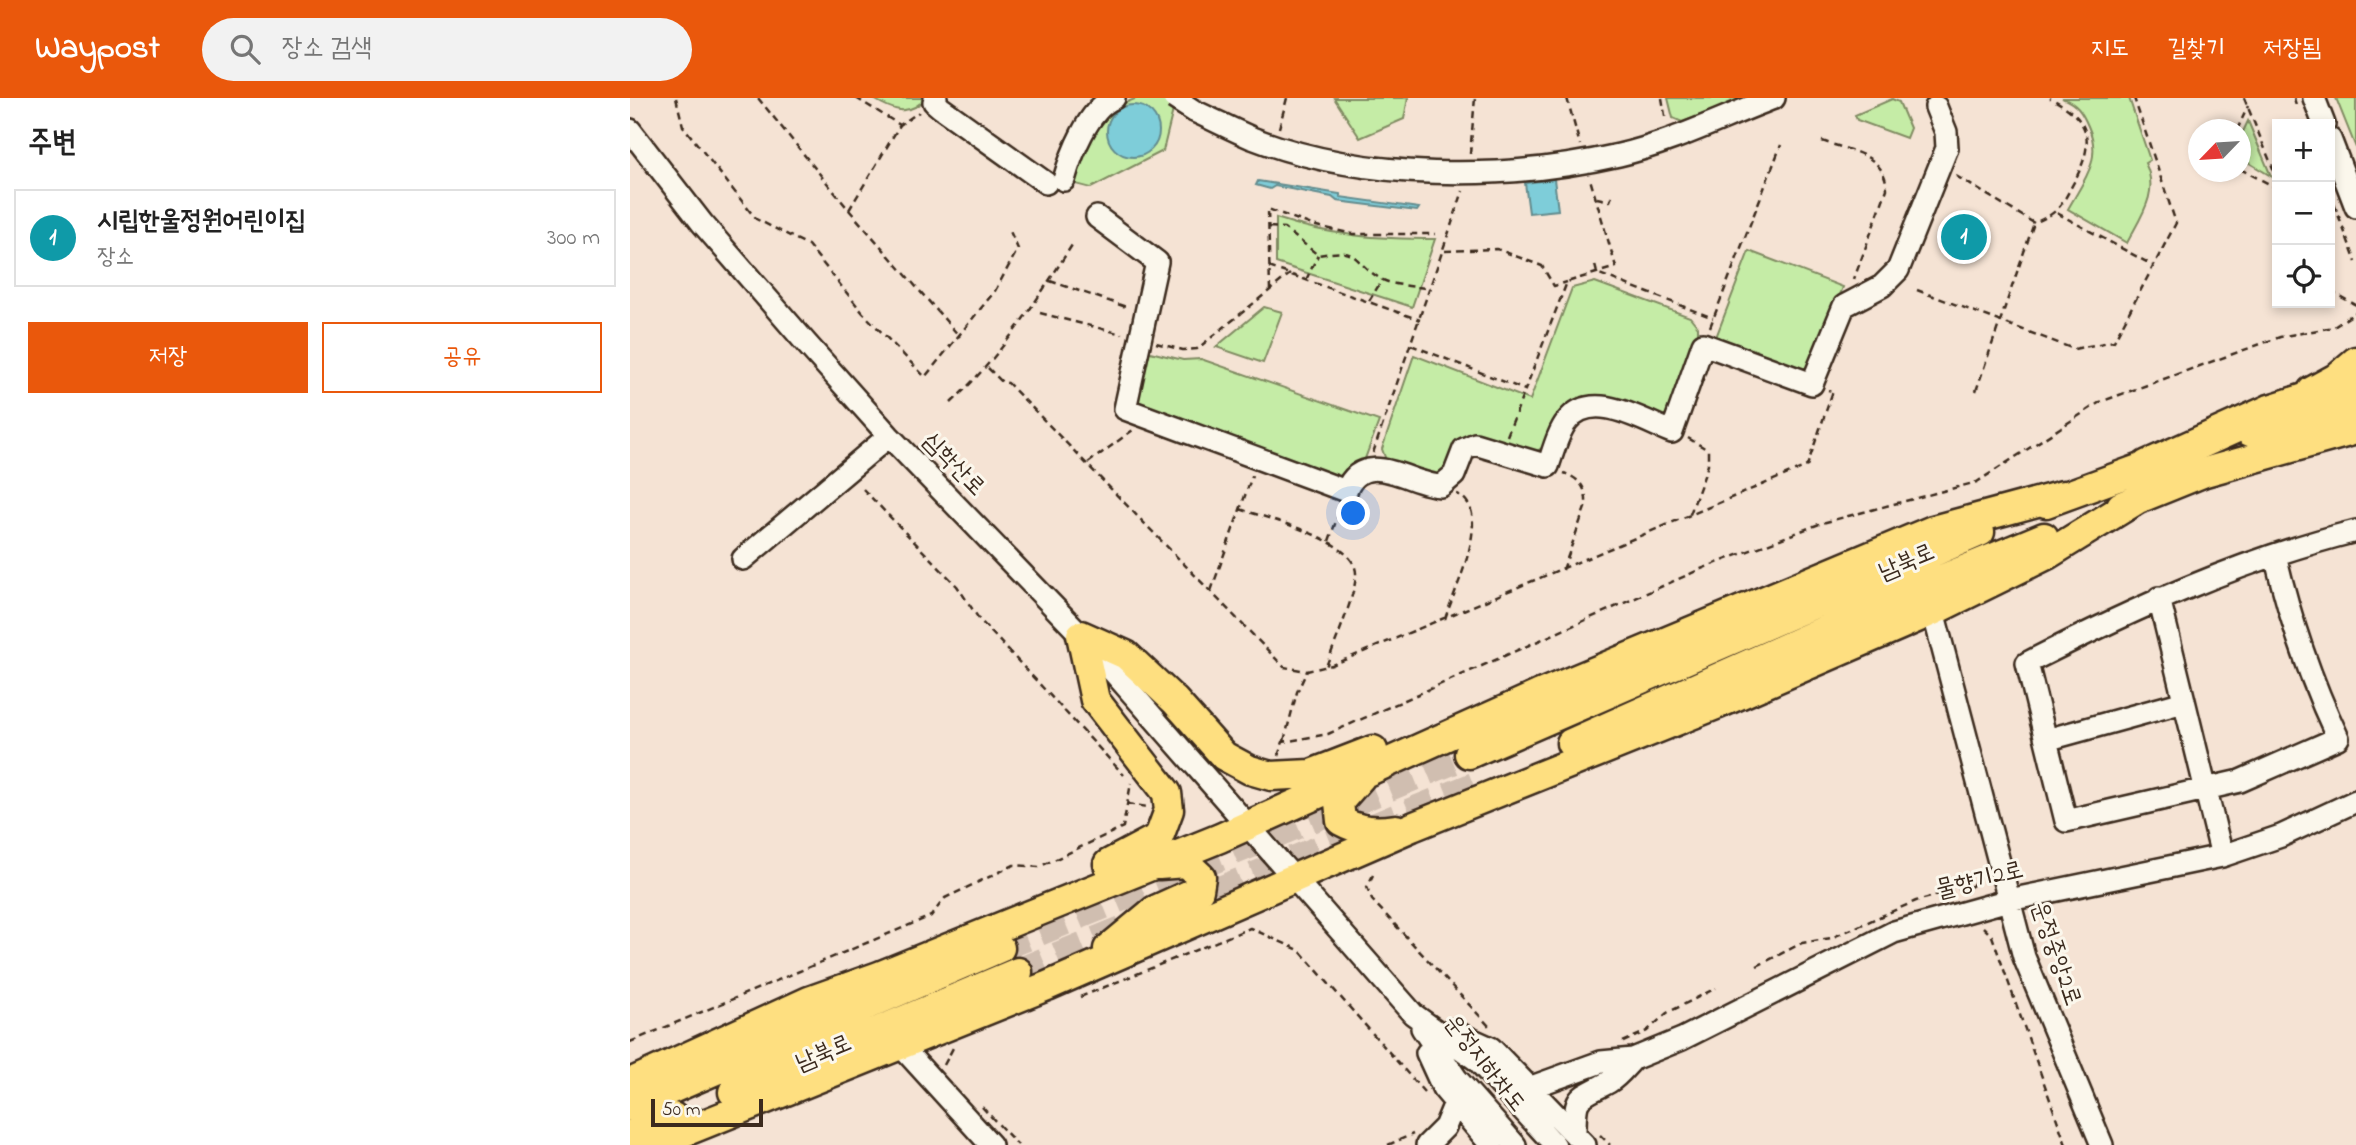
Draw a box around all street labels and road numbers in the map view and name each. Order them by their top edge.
street label: 심학산로 [914,425,992,505]
street label: 남북로 [1873,536,1941,590]
street label: 물향기2로 [1932,853,2028,909]
street label: 운정중앙2로 [2021,897,2089,1011]
street label: 운정지하차도 [1435,1008,1533,1120]
street label: 남북로 [790,1027,858,1081]

